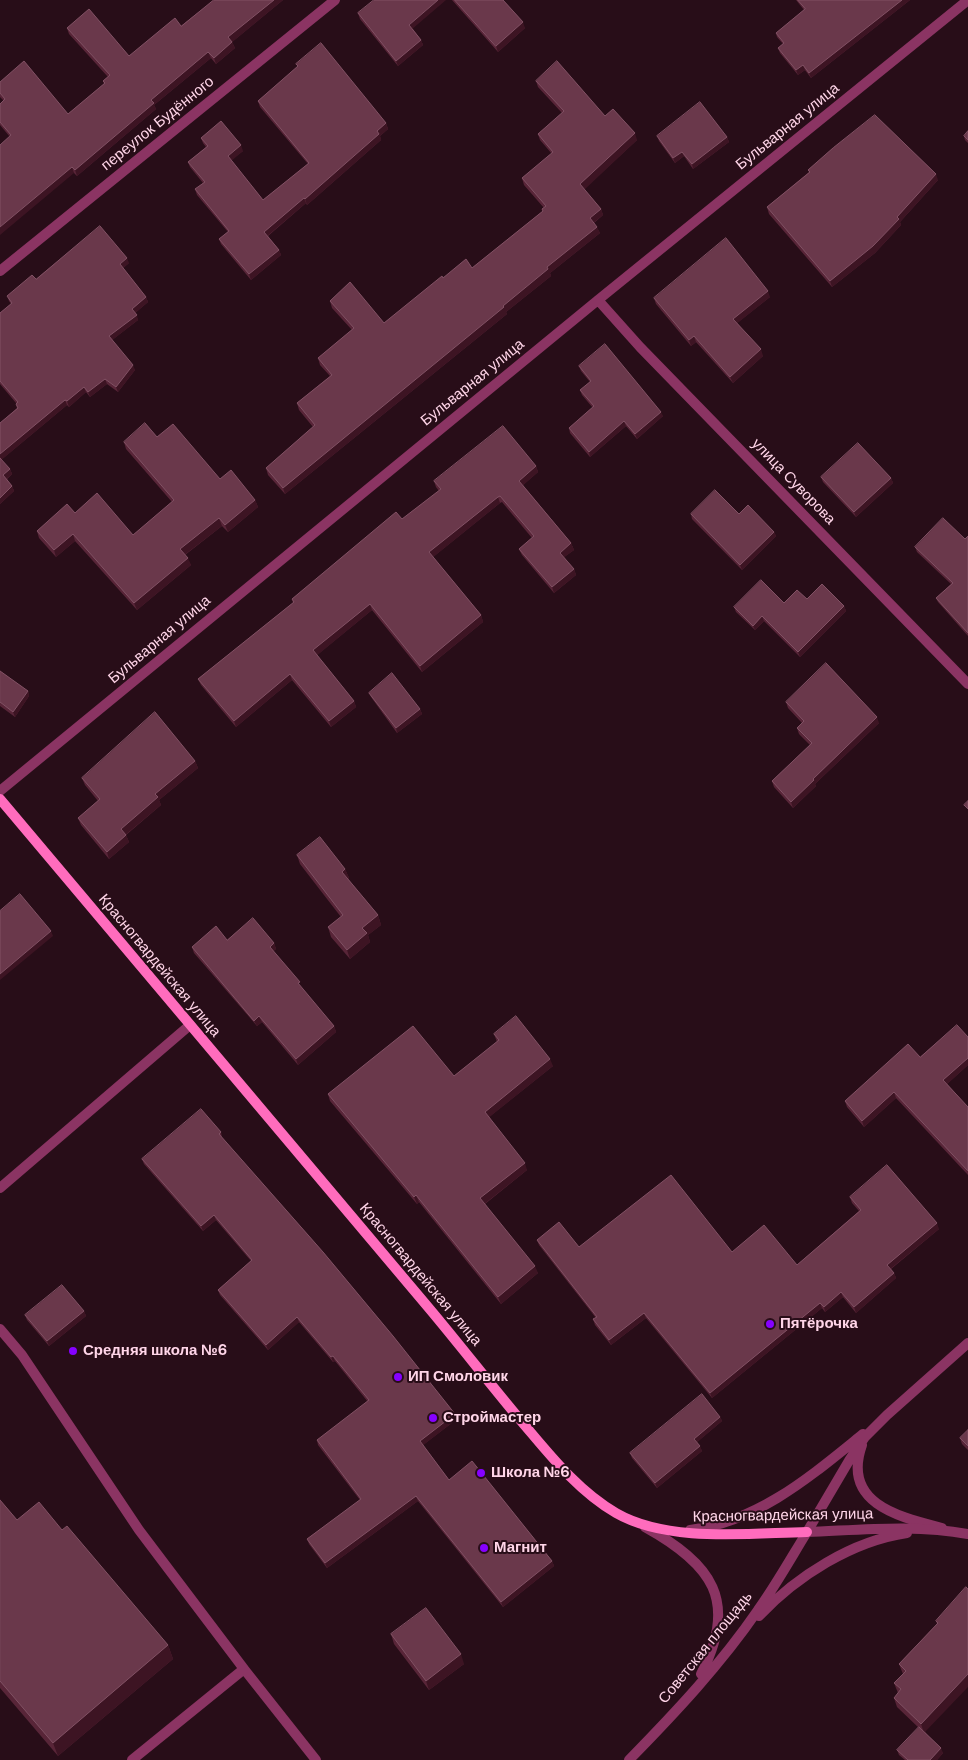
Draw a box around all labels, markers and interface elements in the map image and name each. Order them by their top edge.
street label: переулок Будённого [98,73,218,175]
street label: Бульварная улица [733,80,843,174]
street label: Бульварная улица [418,336,528,430]
street label: улица Суворова [747,435,839,529]
street label: Бульварная улица [105,592,215,688]
street label: Красногвардейская улица [94,891,224,1041]
street label: Красногвардейская улица [355,1200,485,1350]
place label: Пятёрочка [780,1315,858,1333]
marker: Пятёрочка [764,1318,776,1330]
place label: Средняя школа №6 [83,1342,227,1360]
marker: Средняя школа №6 [67,1345,79,1357]
place label: ИП Смоловик [408,1368,508,1386]
marker: ИП Смоловик [392,1371,404,1383]
place label: Строймастер [443,1409,541,1427]
marker: Строймастер [427,1412,439,1424]
place label: Школа №6 [491,1464,570,1482]
marker: Школа №6 [475,1467,487,1479]
street label: Красногвардейская улица [692,1505,874,1527]
place label: Магнит [494,1539,547,1557]
marker: Магнит [478,1542,490,1554]
street label: Советская площадь [655,1588,757,1708]

